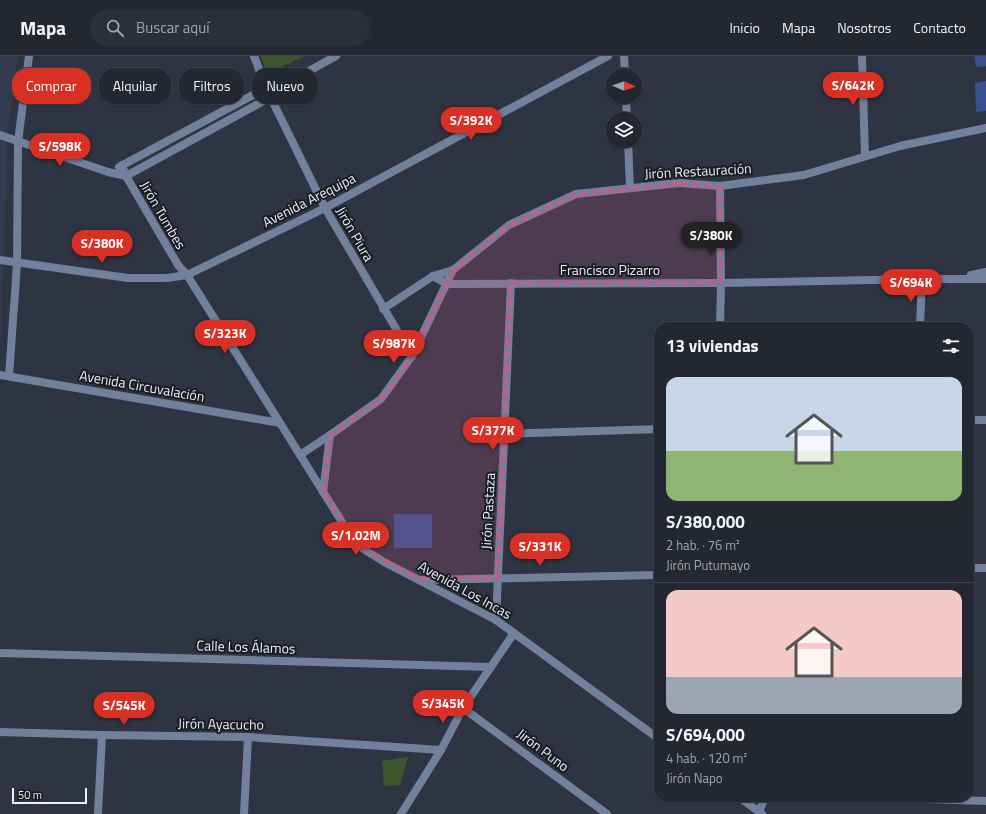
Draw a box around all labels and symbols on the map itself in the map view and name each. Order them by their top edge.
north arrow [606,68,642,104]
pin: S/642K [820,72,886,106]
pin: S/392K [438,107,504,141]
pin: S/598K [27,133,93,167]
street label: Jirón Restauración [644,157,752,184]
street label: Avenida Arequipa [258,167,359,232]
street label: Jirón Tumbes [135,177,192,253]
street label: Jirón Piura [331,202,380,265]
pin: S/380K [678,222,744,256]
pin: S/380K [69,230,135,264]
street label: Francisco Pizarro [560,259,660,280]
pin: S/694K [878,269,944,303]
pin: S/323K [192,320,258,354]
pin: S/987K [361,330,427,364]
street label: Avenida Circuvalación [78,364,206,407]
pin: S/377K [460,417,526,451]
street label: Jirón Pastaza [475,472,500,550]
pin: S/1.02M [319,522,393,556]
pin: S/331K [507,533,573,567]
street label: Avenida Los Incas [415,555,516,624]
street label: Calle Los Álamos [196,634,296,659]
pin: S/345K [410,690,476,724]
pin: S/545K [91,692,157,726]
street label: Jirón Ayacucho [178,712,264,735]
street label: Jirón Puno [513,723,574,776]
scale bar [12,786,87,805]

